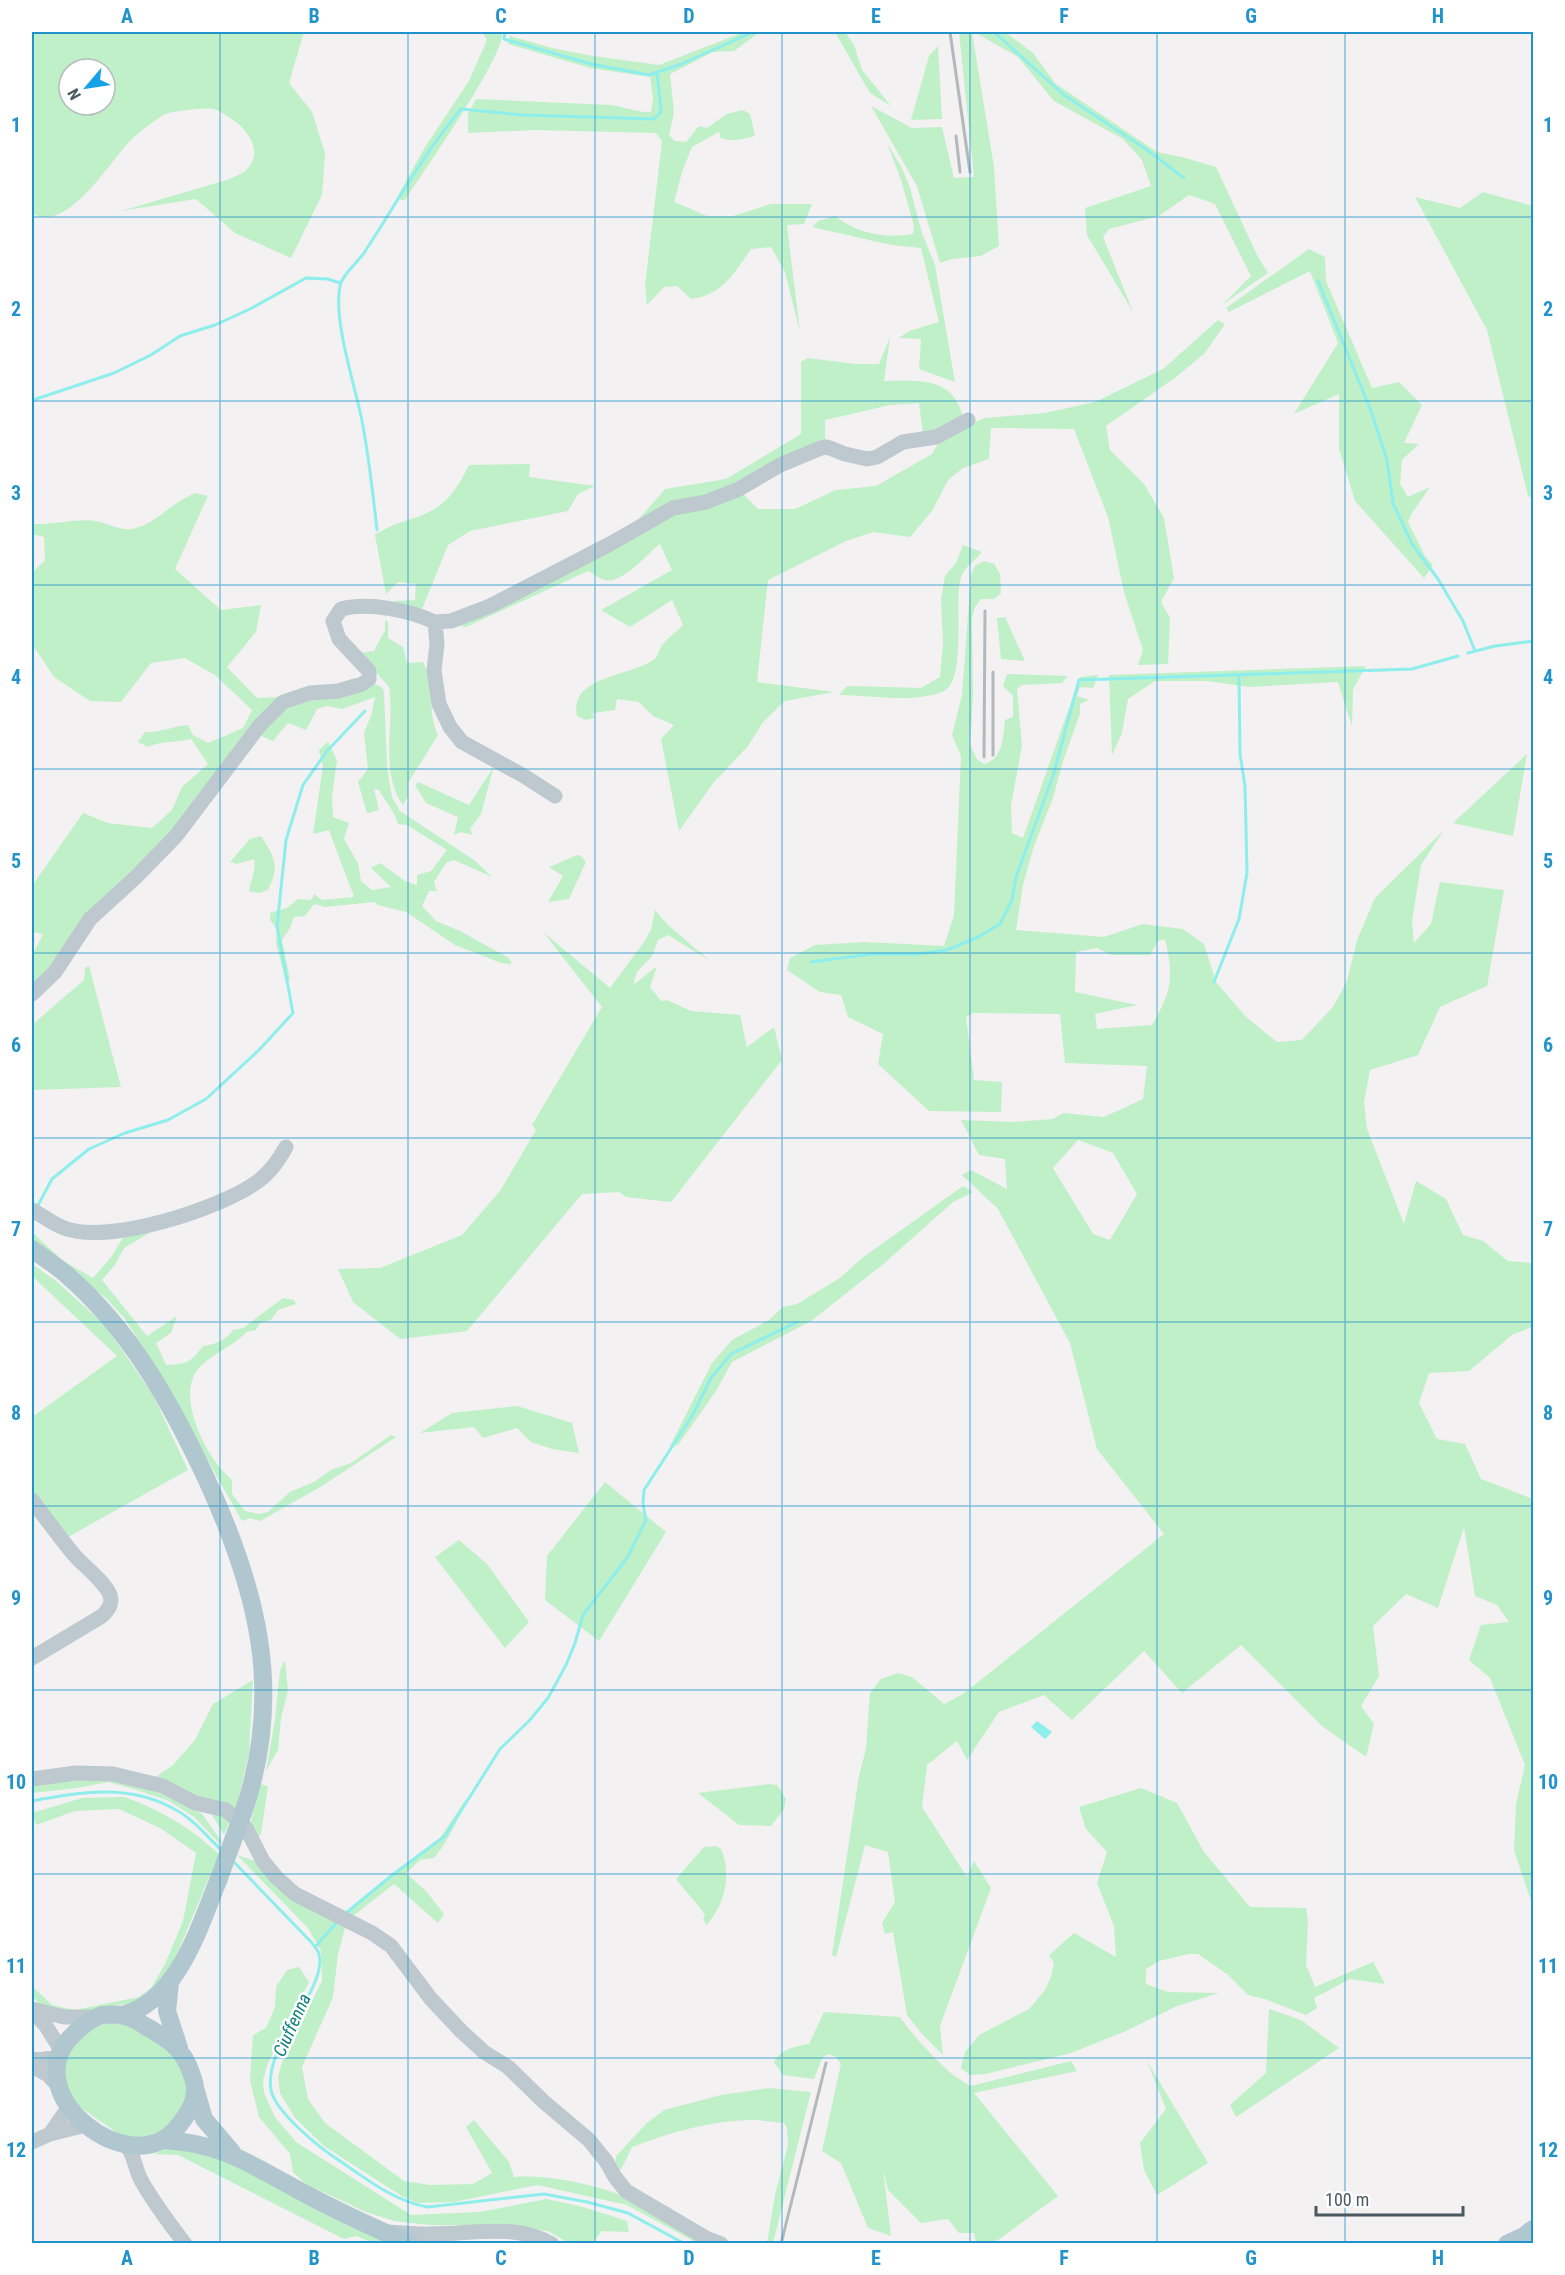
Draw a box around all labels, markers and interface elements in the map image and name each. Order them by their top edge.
text: A [121,4,133,28]
text: B [308,4,320,28]
text: C [495,4,507,28]
text: D [683,4,695,28]
text: E [871,4,881,28]
text: F [1059,4,1069,28]
text: G [1245,4,1257,28]
text: H [1432,4,1444,28]
north arrow [57,57,117,117]
text: N [64,85,85,103]
text: 1 [11,113,21,137]
text: 1 [1543,113,1553,137]
text: 2 [11,297,21,321]
text: 2 [1543,297,1553,321]
text: 3 [11,481,21,505]
text: 3 [1543,481,1553,505]
text: 4 [11,665,21,689]
text: 4 [1543,665,1553,689]
text: 5 [11,849,21,873]
text: 5 [1543,849,1553,873]
text: 6 [11,1033,21,1057]
text: 6 [1543,1033,1553,1057]
text: 7 [11,1217,21,1241]
text: 7 [1543,1217,1553,1241]
text: 8 [11,1401,21,1425]
text: 8 [1543,1401,1553,1425]
text: 9 [11,1586,21,1610]
text: 9 [1543,1586,1553,1610]
text: 10 [6,1770,26,1794]
text: 10 [1538,1770,1558,1794]
text: 11 [6,1954,26,1978]
text: 11 [1538,1954,1558,1978]
water label: Ciuffenna [268,1990,315,2060]
text: 12 [6,2138,26,2162]
text: 12 [1538,2138,1558,2162]
scale bar [1316,2179,1463,2217]
text: 100 m [1325,2189,1369,2210]
text: A [121,2246,133,2270]
text: B [308,2246,320,2270]
text: C [495,2246,507,2270]
text: D [683,2246,695,2270]
text: E [871,2246,881,2270]
text: F [1059,2246,1069,2270]
text: G [1245,2246,1257,2270]
text: H [1432,2246,1444,2270]

